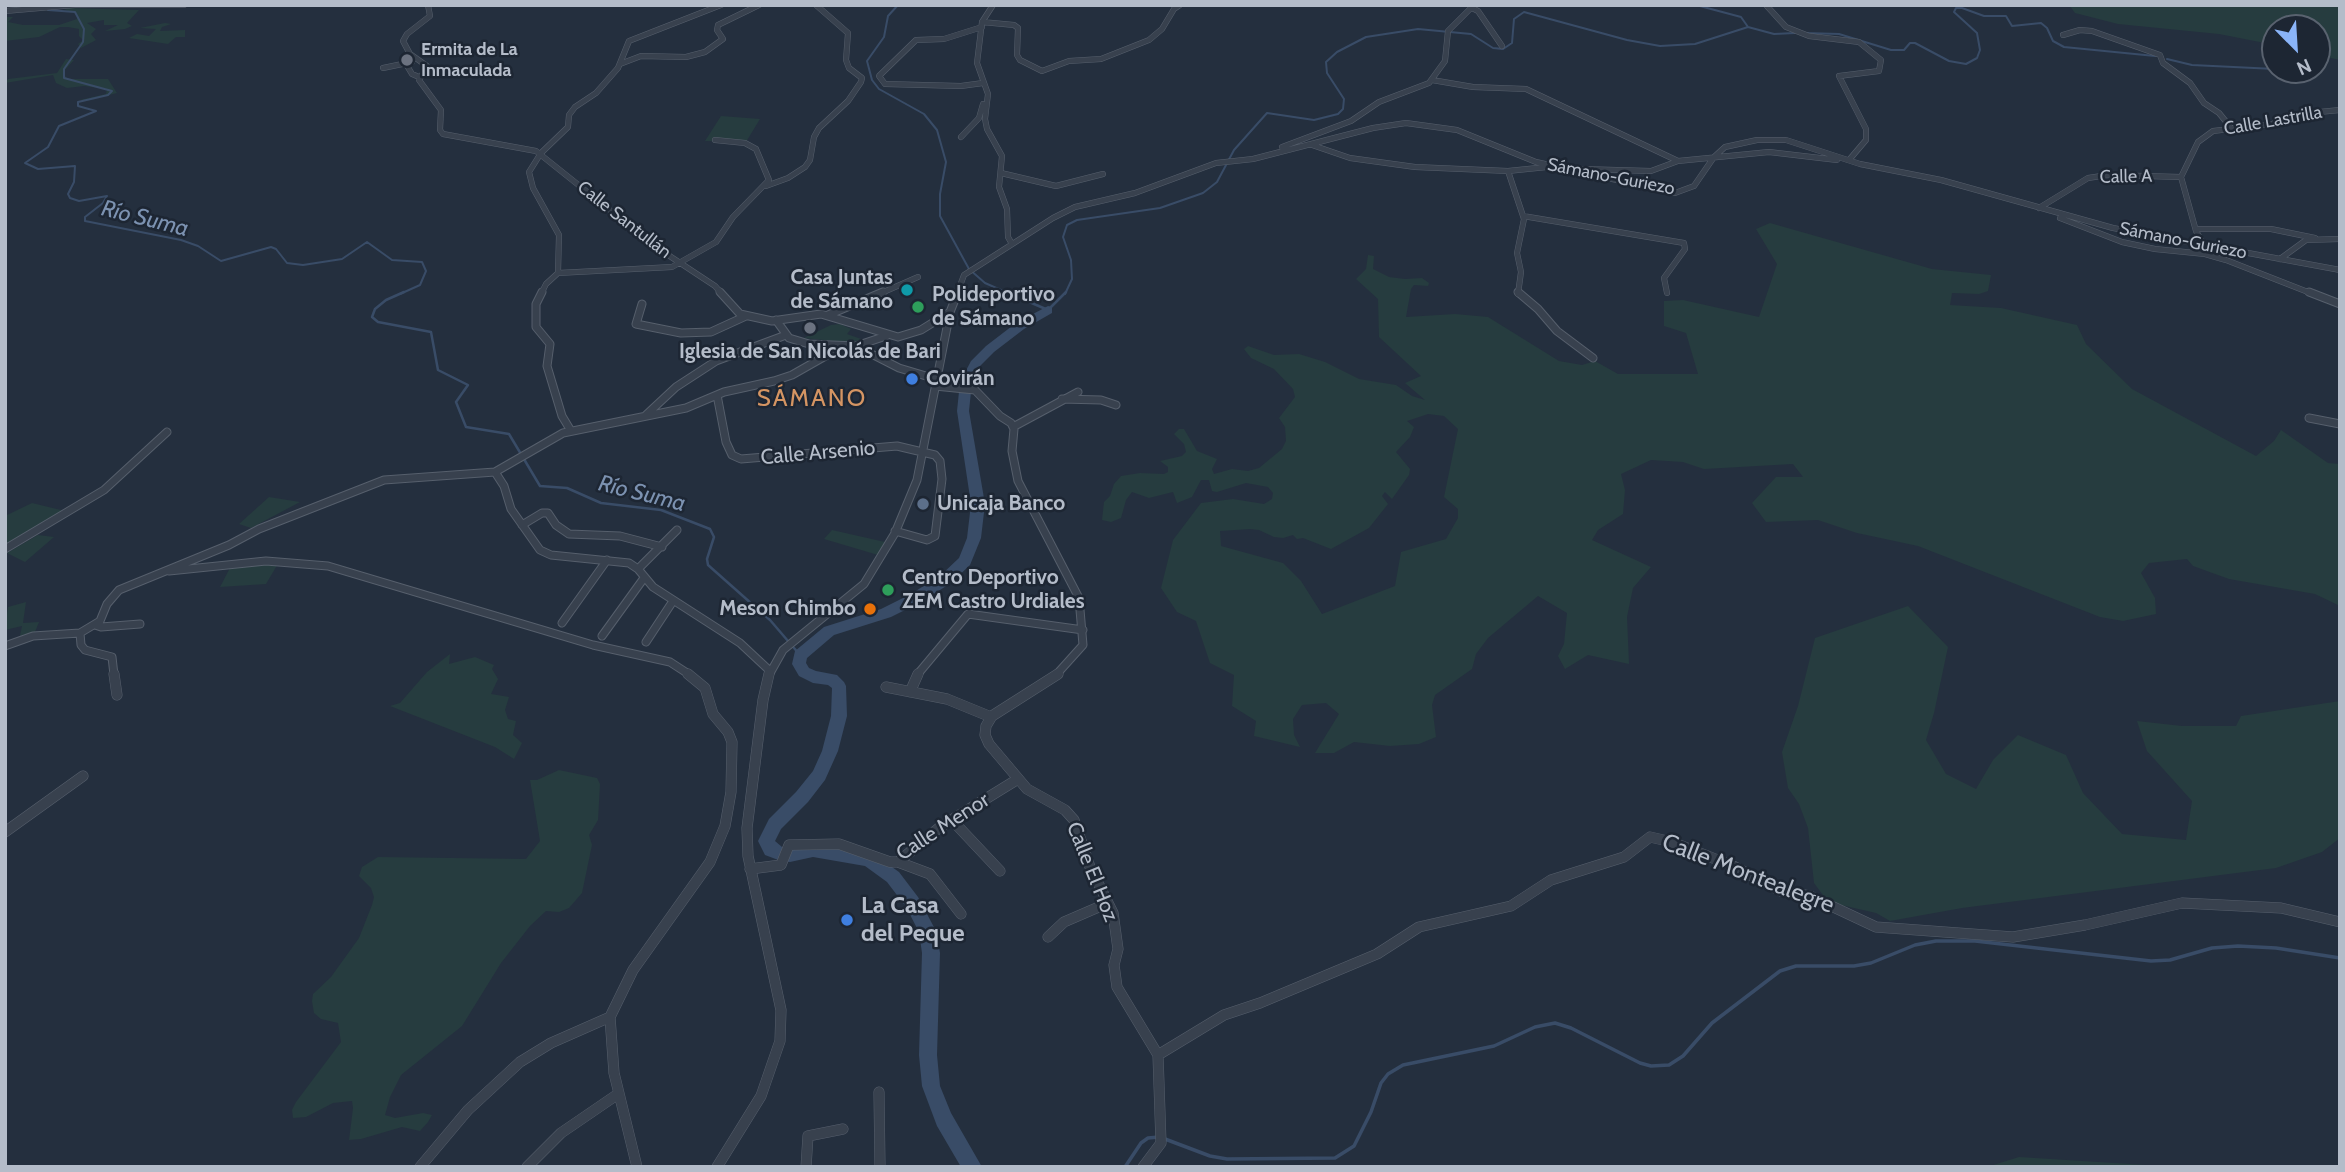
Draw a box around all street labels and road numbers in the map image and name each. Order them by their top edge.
street label: Calle Lastrilla [2222,102,2324,140]
street label: Sámano-Guriezo [1545,154,1677,200]
street label: Calle A [2100,166,2152,188]
street label: Calle Santullán [573,177,675,263]
street label: Sámano-Guriezo [2117,218,2249,264]
street label: Calle Arsenio [760,435,876,471]
street label: Calle Menor [892,788,994,866]
street label: Calle El Hoz [1061,818,1123,926]
street label: Calle Montealegre [1658,828,1838,920]

